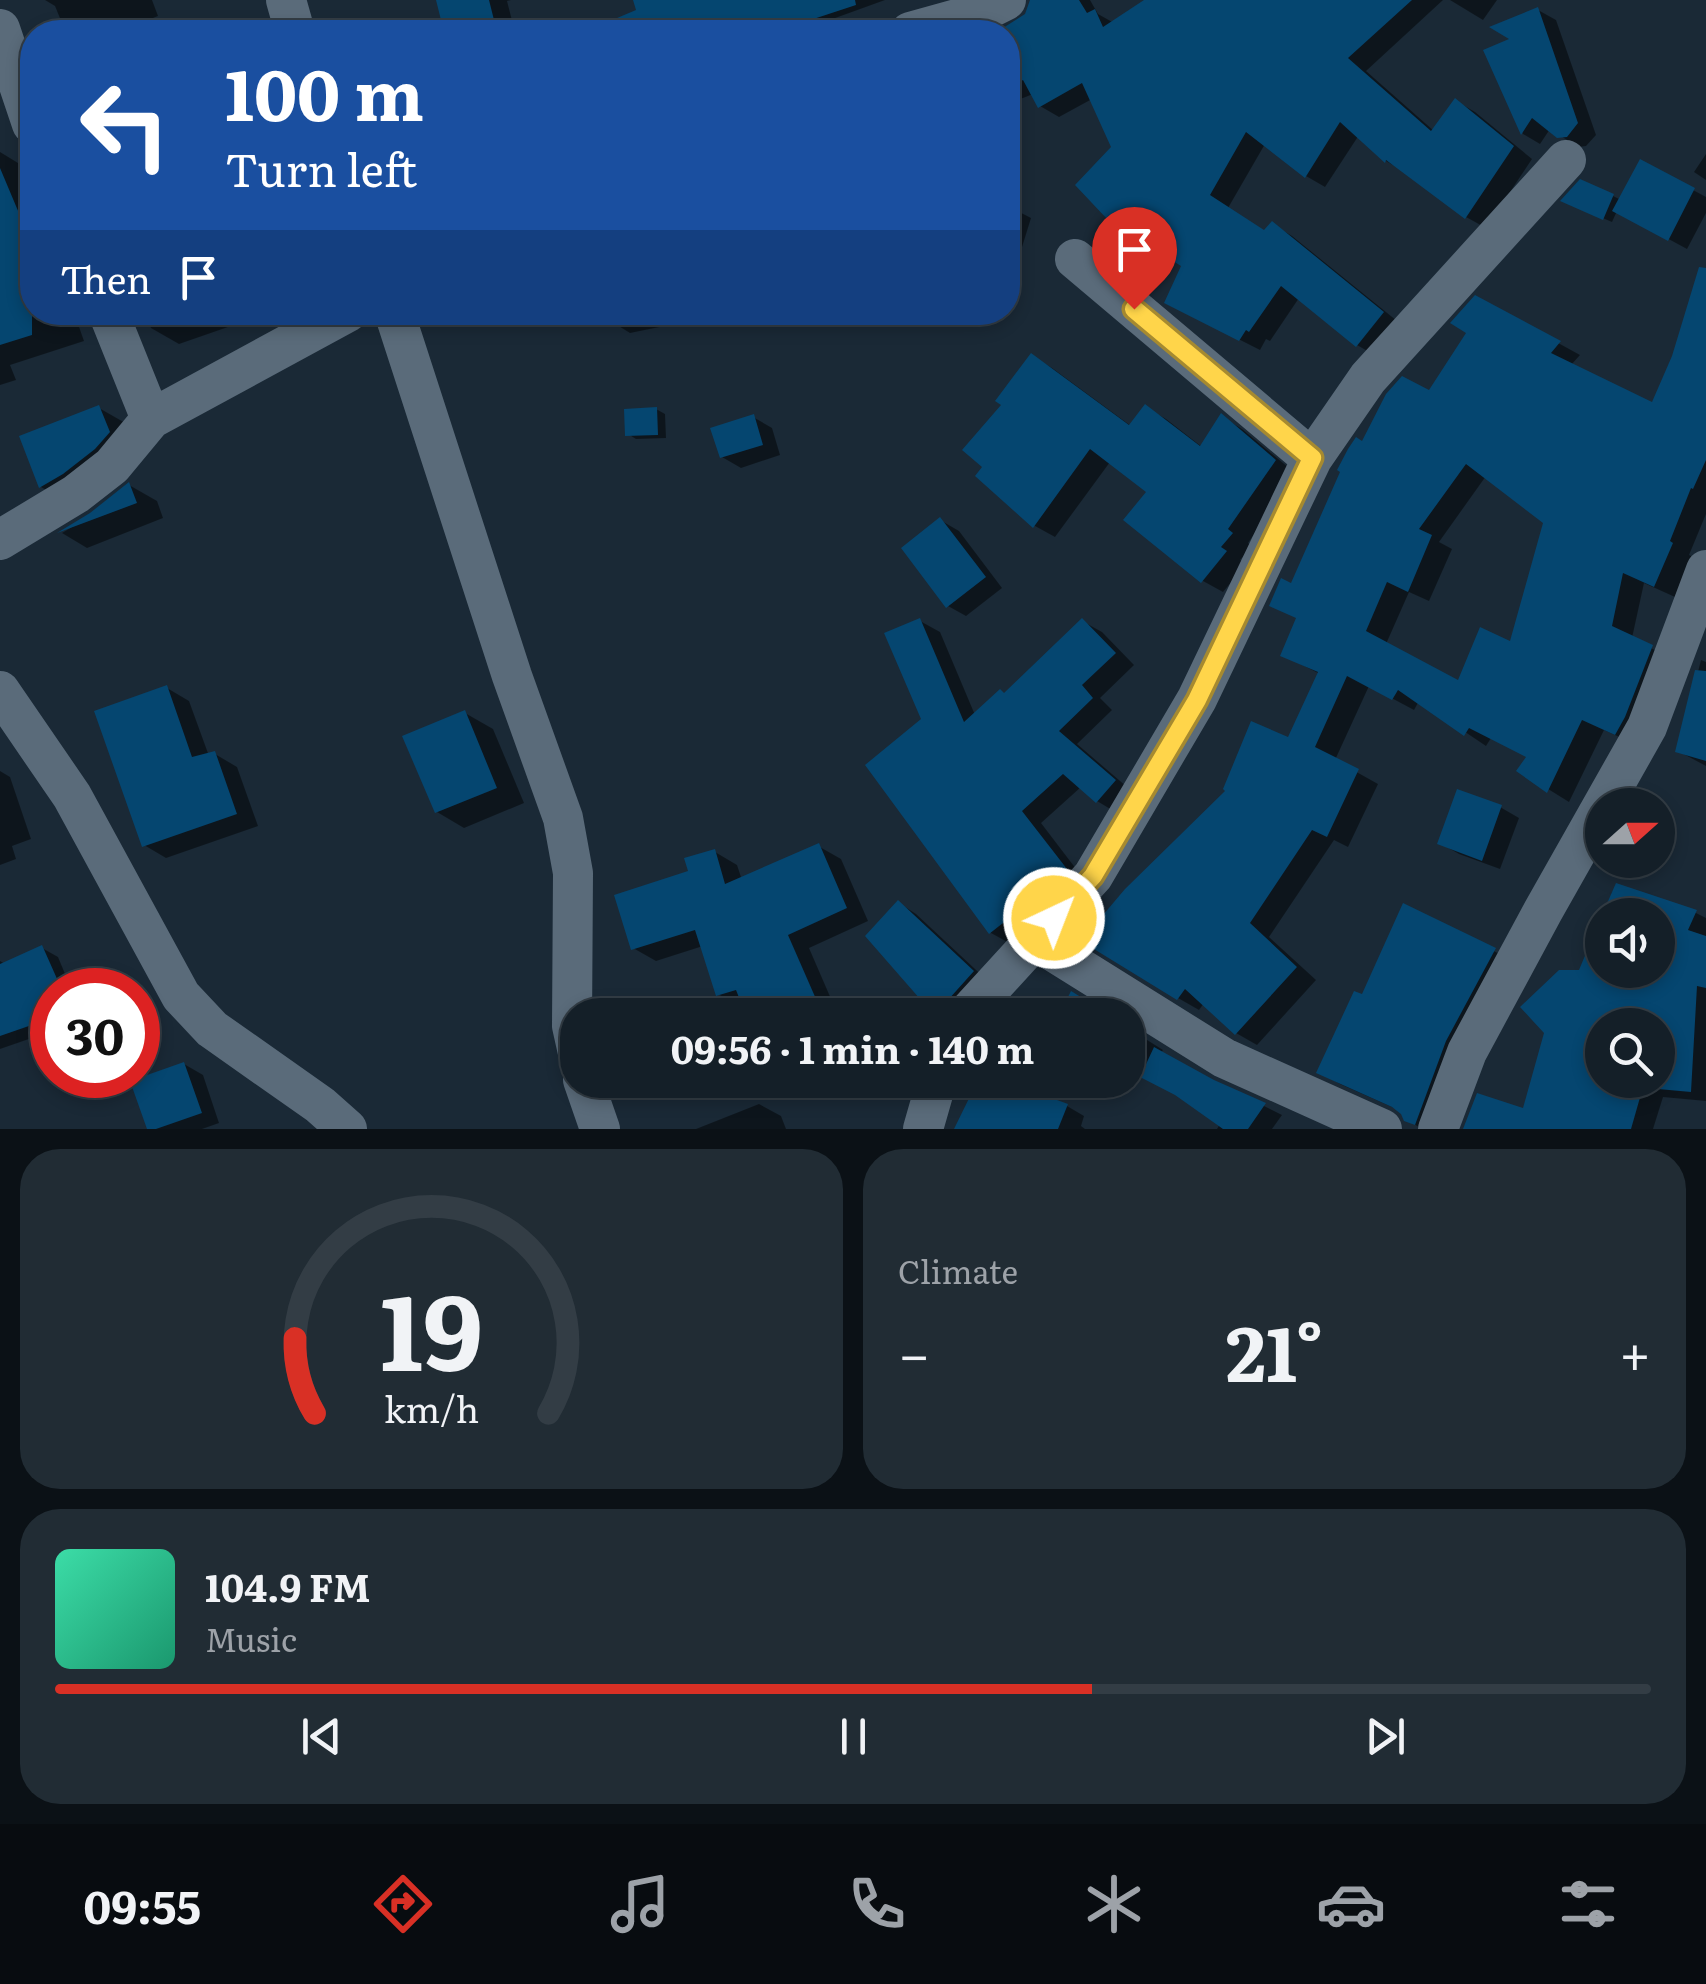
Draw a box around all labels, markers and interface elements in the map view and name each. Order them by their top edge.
text: 100 m [225,39,424,143]
icon: left [60,60,190,190]
text: Turn left [225,134,417,201]
pin [1092,207,1177,310]
icon: arrive [1107,222,1162,277]
text: Then [60,249,151,306]
icon: arrive [171,250,226,305]
north arrow [1585,788,1675,878]
map controls [1585,788,1675,1098]
position arrow [1002,866,1106,970]
button: sound [1585,898,1675,988]
speed limit sign: 30 [30,968,160,1098]
button: search [1585,1008,1675,1098]
text: 09:56 · 1 min · 140 m [671,1019,1034,1076]
text: Climate [898,1246,1018,1294]
text: 19 [380,1249,483,1403]
text: 21° [1226,1294,1323,1405]
text: − [898,1310,930,1392]
text: + [1619,1310,1651,1392]
text: km/h [384,1381,479,1434]
text: 104.9 FM [205,1557,371,1614]
text: Music [205,1614,297,1662]
icon: previous [294,1709,349,1764]
icon: pause [826,1709,881,1764]
icon: next [1358,1709,1413,1764]
icon: directions [368,1869,438,1939]
icon: music [605,1869,675,1939]
icon: phone [842,1869,912,1939]
icon: climate [1079,1869,1149,1939]
icon: car [1316,1869,1386,1939]
icon: filters [1553,1869,1623,1939]
text: 09:55 [83,1871,201,1938]

